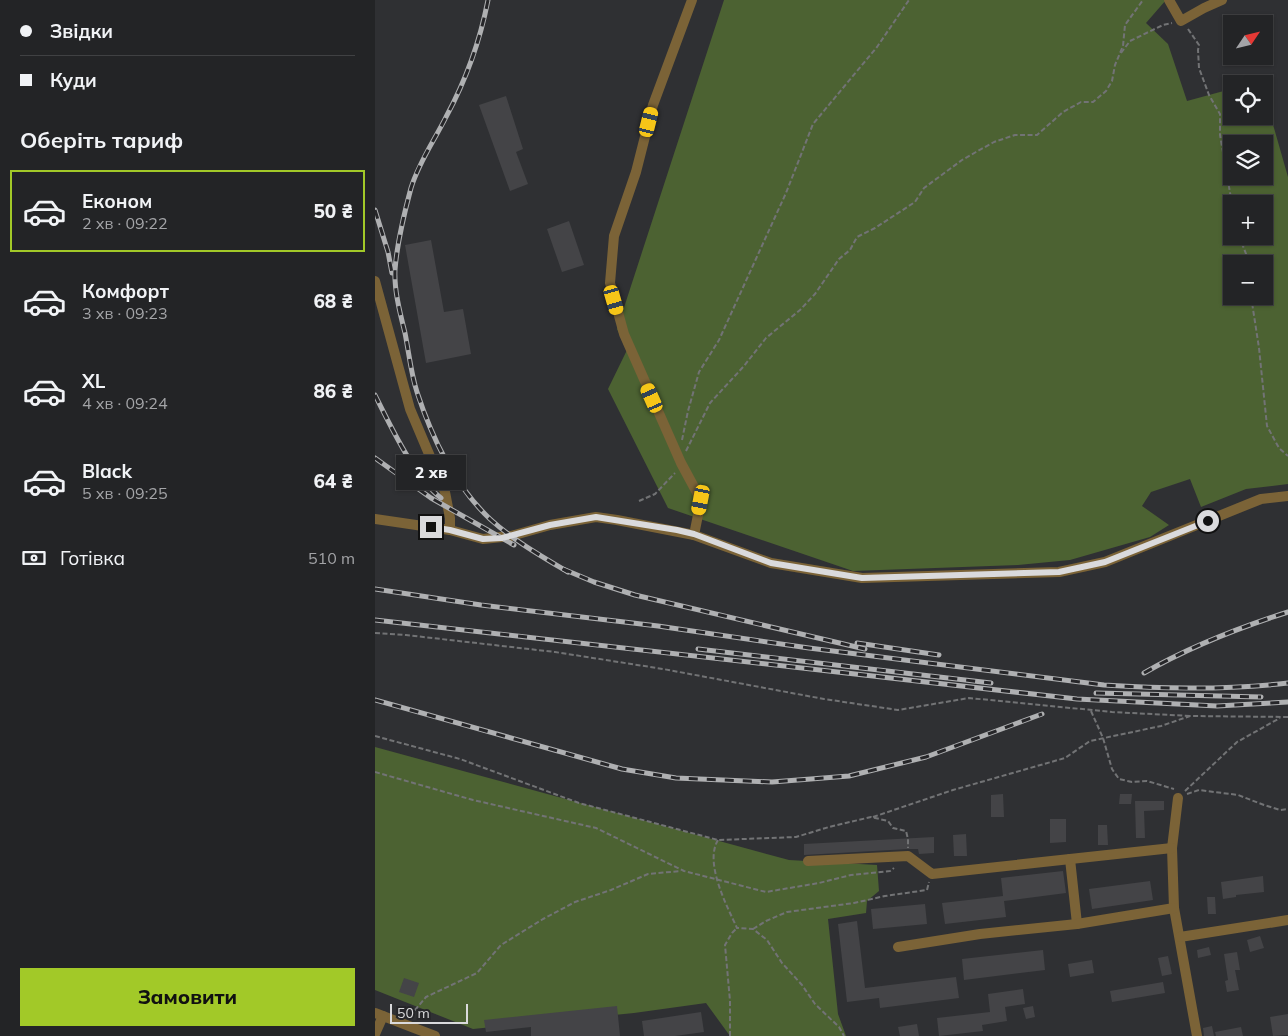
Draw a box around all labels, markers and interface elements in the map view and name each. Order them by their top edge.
north arrow [1223,15,1273,65]
map controls [1223,15,1273,305]
text: Звідки [50,19,113,43]
text: Куди [50,68,97,92]
button: locate [1223,75,1273,125]
car [638,106,659,138]
text: Оберіть тариф [20,126,183,154]
button: layers [1223,135,1273,185]
icon: car [22,189,67,234]
text: Економ [82,189,152,213]
button: + [1223,195,1273,245]
text: 50 ₴ [313,199,353,223]
text: 2 хв · 09:22 [82,213,168,233]
button: − [1223,255,1273,305]
icon: car [22,279,67,324]
text: Комфорт [82,279,169,303]
car [602,284,625,316]
text: 68 ₴ [313,289,353,313]
text: 3 хв · 09:23 [82,303,168,323]
icon: car [22,369,67,414]
text: XL [82,369,105,393]
text: 86 ₴ [313,379,353,403]
car [639,381,664,415]
text: 4 хв · 09:24 [82,393,168,413]
callout: 2 хв [396,454,466,490]
icon: car [22,459,67,504]
text: Black [82,459,132,483]
text: 2 хв [415,462,447,482]
text: 64 ₴ [313,469,353,493]
text: 5 хв · 09:25 [82,483,168,503]
car [690,484,711,516]
route start [1197,510,1219,532]
route end [420,516,442,538]
icon: cash [20,544,48,572]
text: Готівка [60,546,125,570]
text: 510 m [308,548,355,568]
button: Замовити [20,968,355,1026]
scale bar [390,1001,467,1024]
text: 50 m [397,1004,430,1022]

